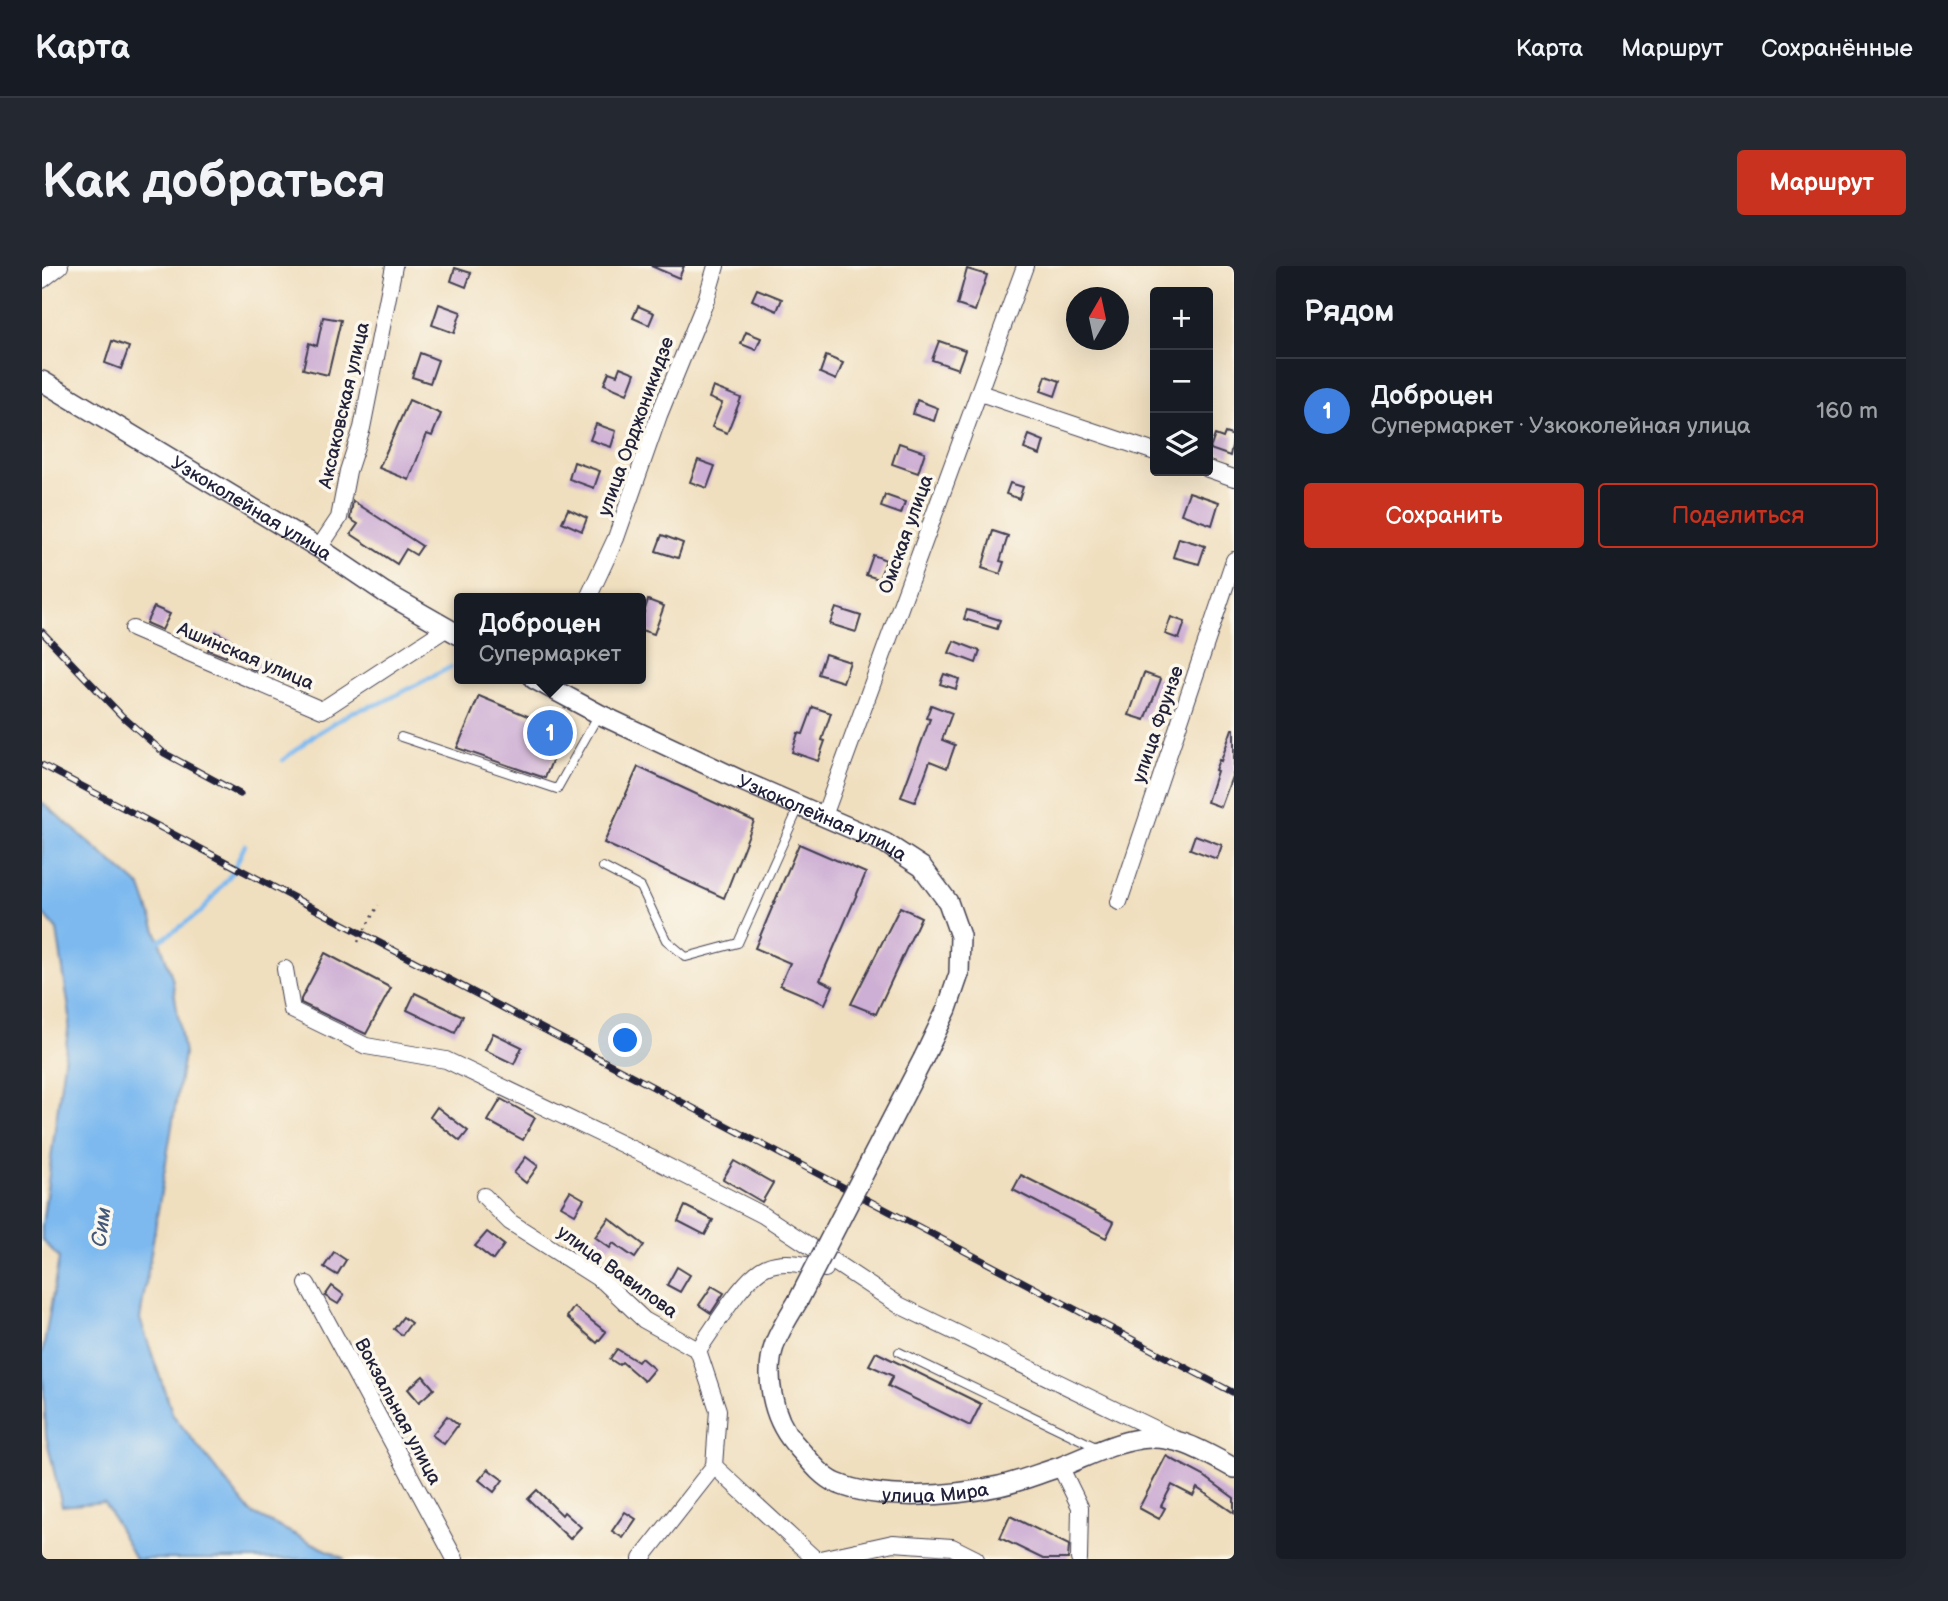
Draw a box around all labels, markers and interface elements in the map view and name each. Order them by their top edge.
text: Карта [35,28,130,68]
text: Карта [1516,34,1583,63]
text: Маршрут [1621,34,1723,63]
text: Сохранённые [1761,34,1913,63]
button: Маршрут [1737,150,1906,215]
text: Как добраться [42,153,386,212]
north arrow [1066,287,1129,350]
map controls [1150,287,1213,476]
button: + [1150,287,1213,350]
text: Рядом [1304,294,1394,330]
street label: Аксаковская улица [314,320,375,492]
street label: улица Орджоникидзе [593,333,680,519]
button: − [1150,350,1213,413]
text: Доброцен [1371,381,1494,412]
text: 1 [1322,397,1332,425]
text: 160 m [1816,397,1878,425]
text: Супермаркет · Узкоколейная улица [1371,412,1751,440]
button: layers [1150,413,1213,476]
street label: Узкоколейная улица [167,452,336,566]
street label: Омская улица [874,472,939,597]
button: Сохранить [1304,483,1584,548]
button: Поделиться [1598,483,1878,548]
popup [454,593,646,684]
text: Доброцен [479,609,601,640]
street label: Ашинская улица [173,617,317,696]
text: Супермаркет [479,640,621,668]
street label: улица Фрунзе [1128,663,1189,786]
pin: 1 [527,707,573,759]
street label: Узкоколейная улица [734,770,911,867]
your location [608,1023,642,1057]
water label: Сим [86,1205,117,1249]
street label: улица Вавилова [552,1221,682,1324]
street label: Вокзальная улица [349,1334,446,1489]
street label: улица Мира [881,1478,990,1508]

